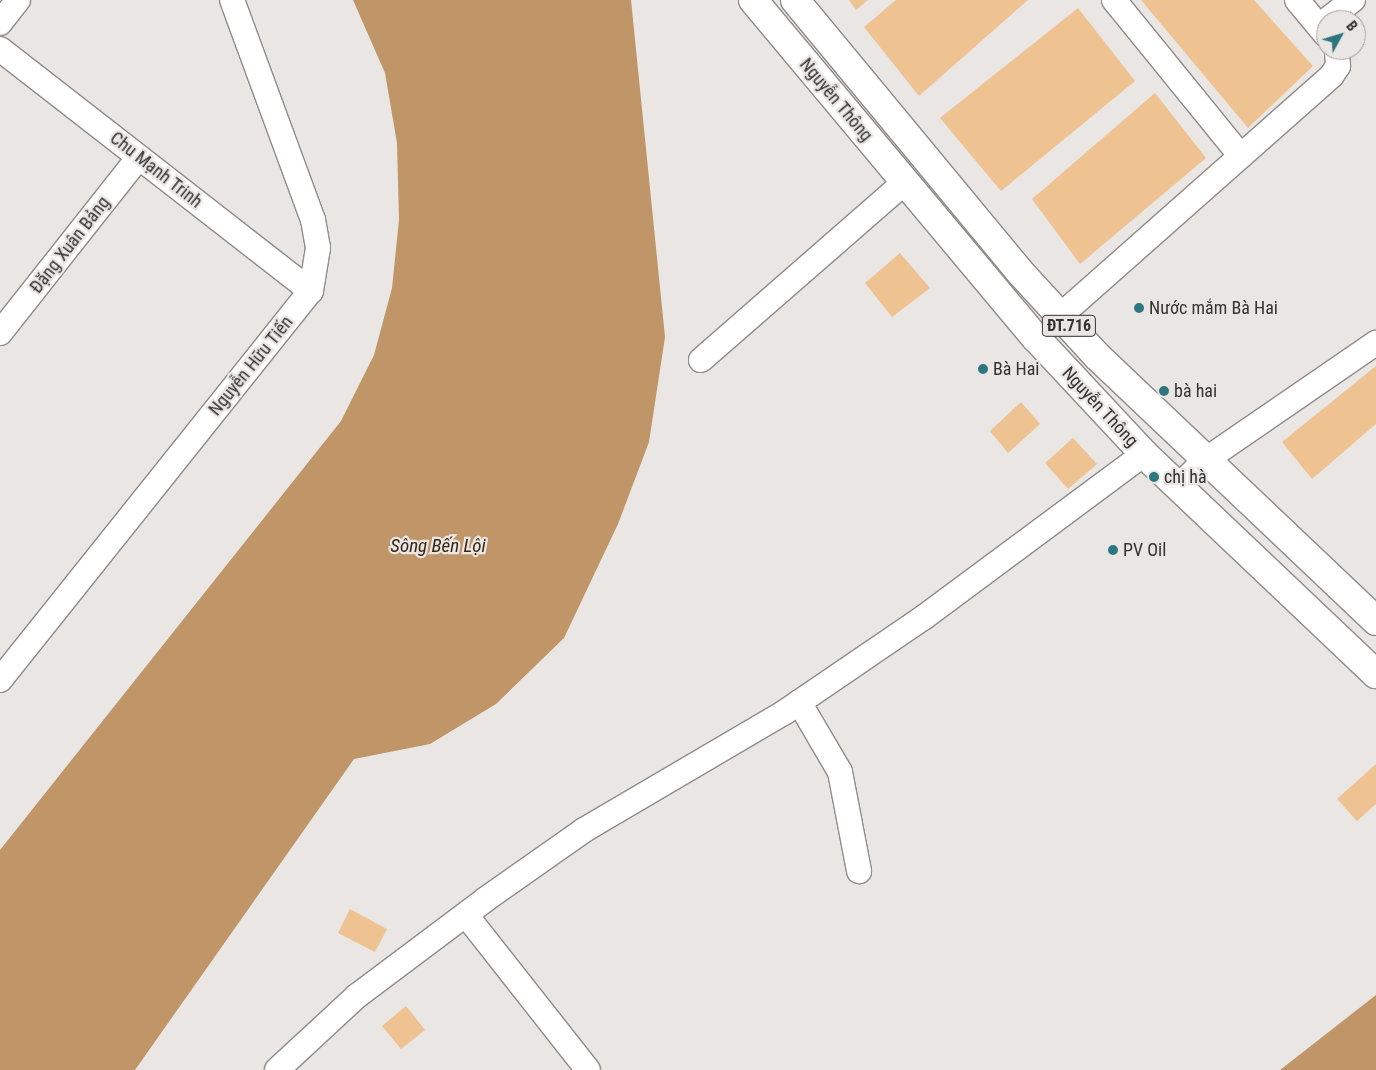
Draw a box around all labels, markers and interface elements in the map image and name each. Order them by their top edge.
north arrow [1316,10,1366,60]
text: B [1343,18,1361,34]
street label: Nguyễn Thông [795,54,877,146]
street label: Chu Mạnh Trinh [106,127,206,213]
street label: Đặng Xuân Bảng [26,192,114,298]
place label: Nước mắm Bà Hai [1149,297,1278,319]
marker: Nước mắm Bà Hai [1133,302,1145,314]
street label: Nguyễn Hữu Tiến [204,312,298,420]
road number: ĐT.716 [1042,312,1096,340]
place label: Bà Hai [993,358,1039,380]
street label: Nguyễn Thông [1057,362,1143,452]
marker: Bà Hai [977,363,989,375]
place label: bà hai [1174,380,1217,402]
marker: bà hai [1158,385,1170,397]
place label: chị hà [1164,466,1207,488]
marker: chị hà [1148,471,1160,483]
water label: Sông Bến Lội [390,535,486,557]
place label: PV Oil [1123,539,1166,561]
marker: PV Oil [1107,544,1119,556]

